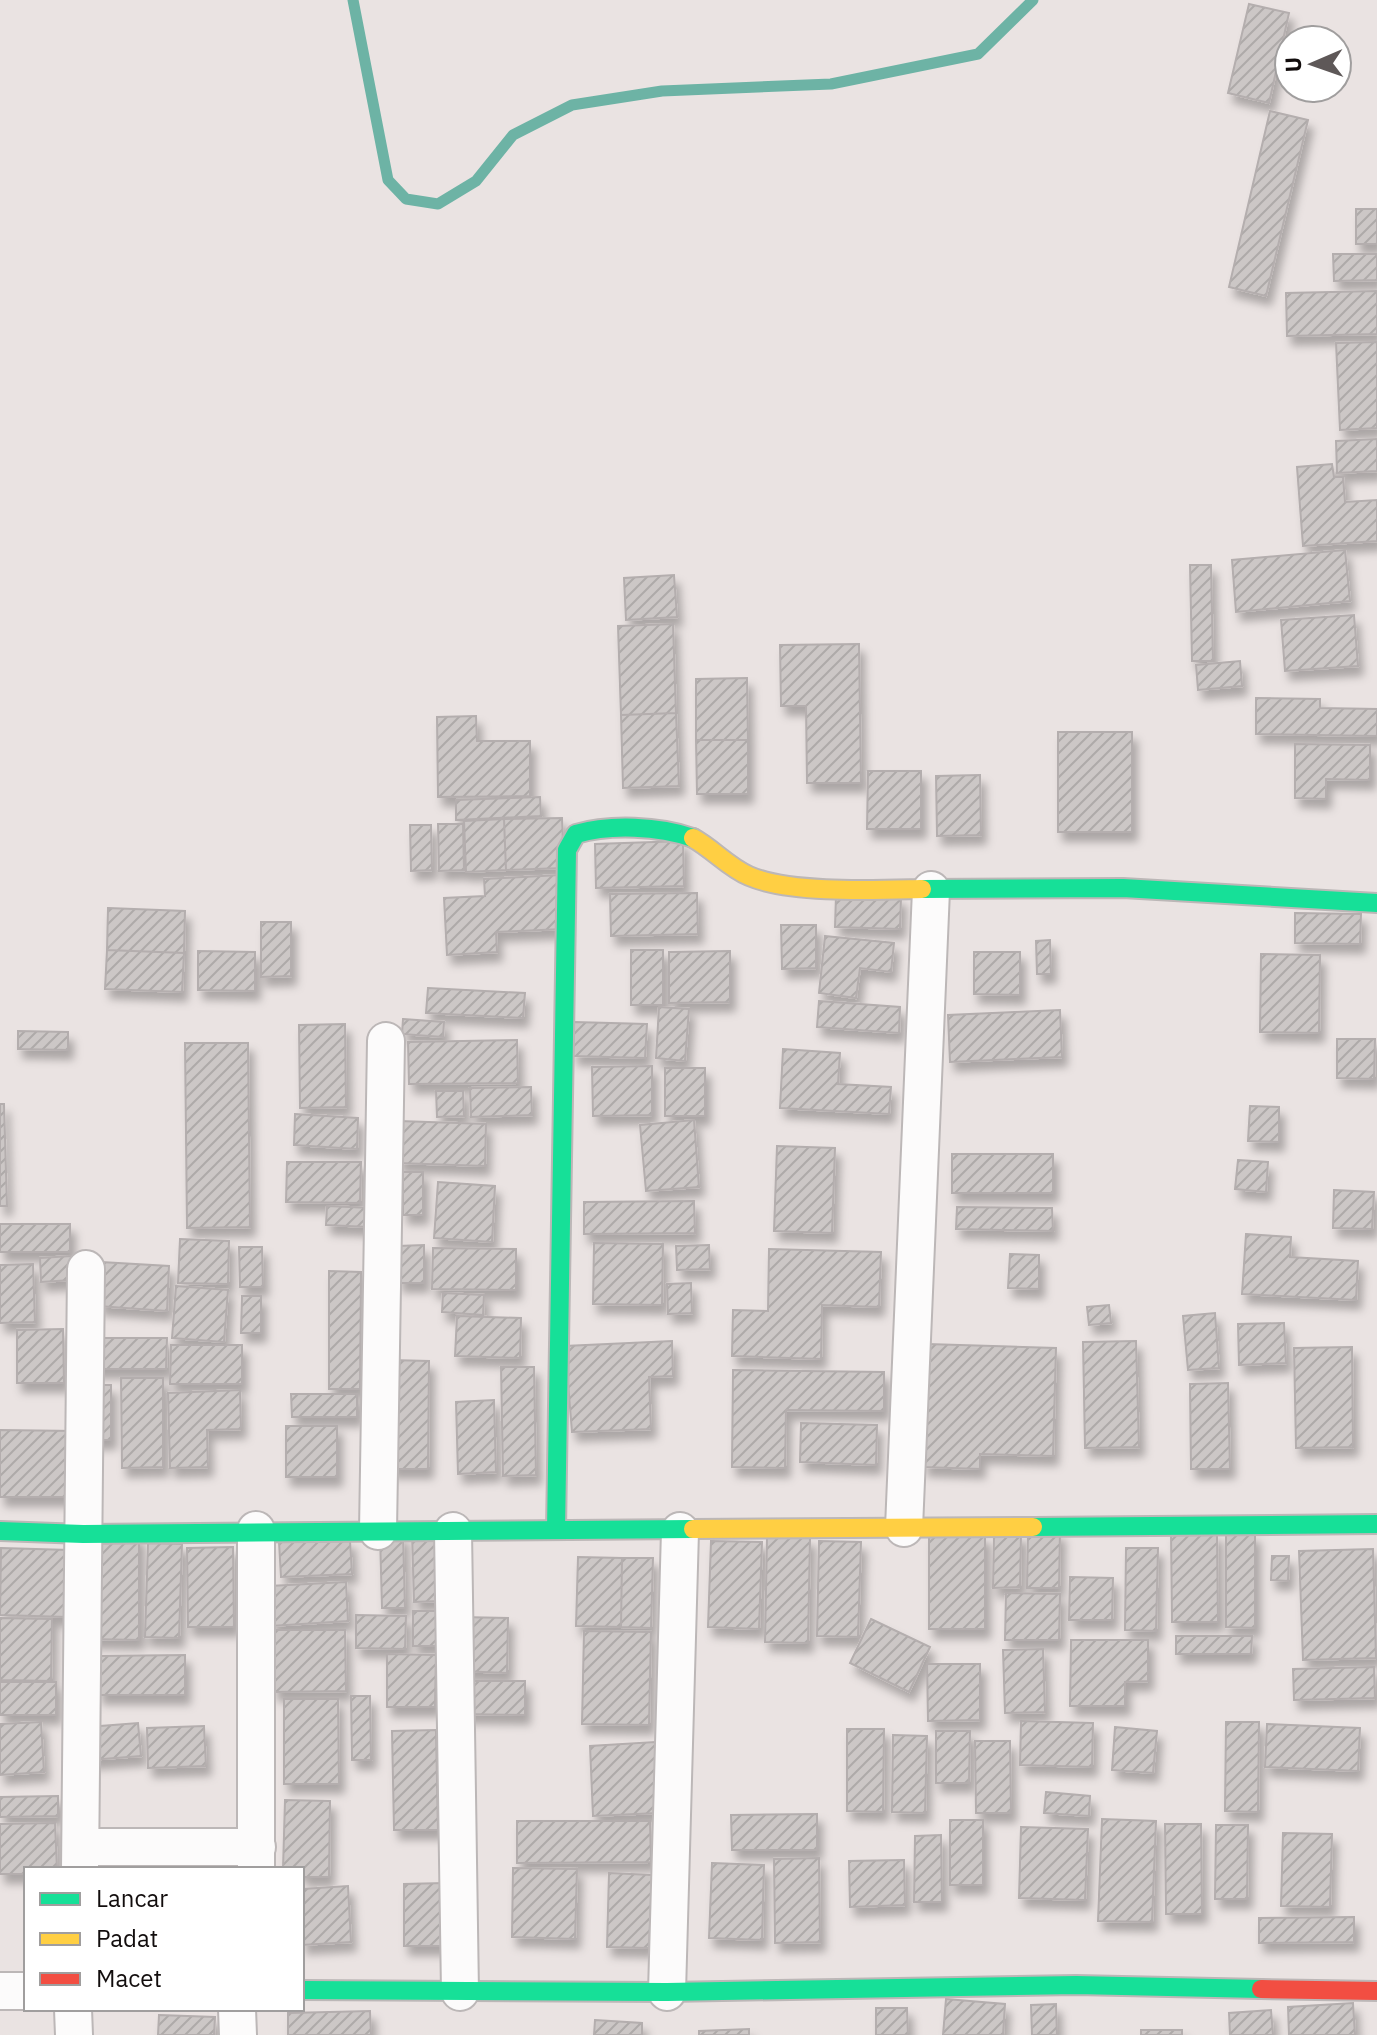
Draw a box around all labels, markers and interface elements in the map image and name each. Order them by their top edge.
north arrow [1273,24,1353,104]
text: U [1278,57,1307,73]
legend [24,1867,304,2011]
text: Lancar [96,1882,168,1914]
text: Padat [96,1922,158,1954]
text: Macet [96,1962,162,1994]

